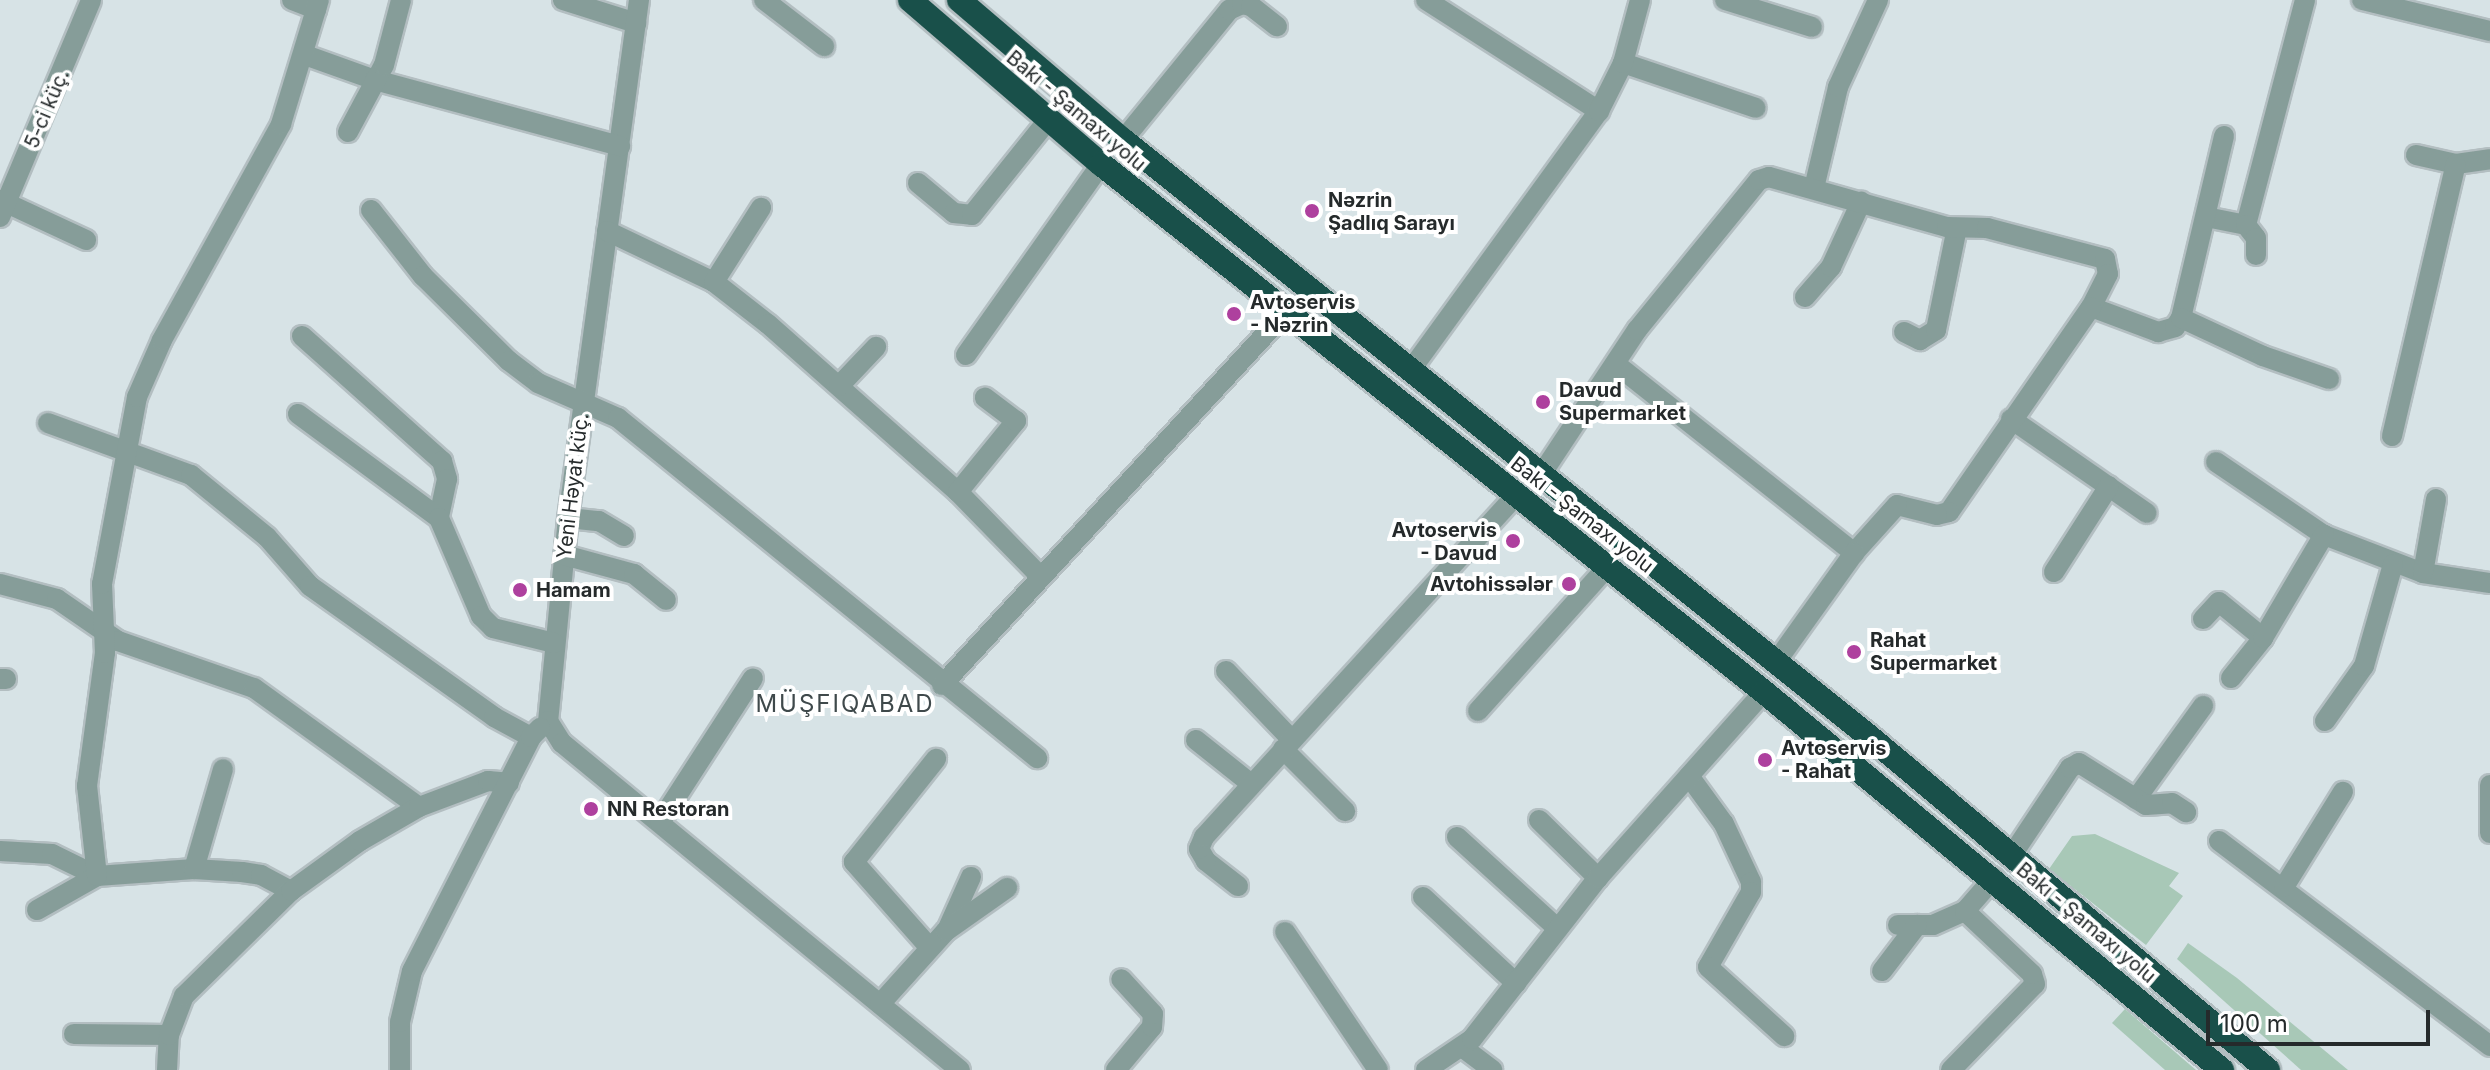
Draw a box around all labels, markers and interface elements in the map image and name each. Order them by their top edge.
street label: Bakı - Şamaxı yolu [1002,46,1150,176]
street label: 5-ci küç. [20,66,74,152]
place label: Nəzrin Şadlıq Sarayı [1328,188,1455,235]
marker: Nəzrin Şadlıq Sarayı [1303,202,1321,220]
place label: Avtoservis - Nəzrin [1250,290,1355,337]
marker: Avtoservis - Nəzrin [1225,305,1243,323]
place label: Davud Supermarket [1559,378,1686,425]
marker: Davud Supermarket [1534,393,1552,411]
street label: Yeni Həyat küç. [552,412,594,560]
street label: Bakı - Şamaxı yolu [1506,452,1658,578]
place label: Avtoservis - Davud [1392,518,1497,565]
marker: Avtoservis - Davud [1504,532,1522,550]
place label: Avtohissələr [1430,572,1553,596]
marker: Avtohissələr [1560,575,1578,593]
place label: Hamam [536,578,611,602]
marker: Hamam [511,581,529,599]
place label: Rahat Supermarket [1870,628,1997,675]
marker: Rahat Supermarket [1845,643,1863,661]
district label: MÜŞFIQABAD [755,690,935,718]
place label: Avtoservis - Rahat [1781,736,1886,783]
marker: Avtoservis - Rahat [1756,751,1774,769]
place label: NN Restoran [607,797,730,821]
marker: NN Restoran [582,800,600,818]
street label: Bakı - Şamaxı yolu [2012,858,2160,988]
scale bar [2210,994,2434,1044]
text: 100 m [2220,1009,2288,1038]

